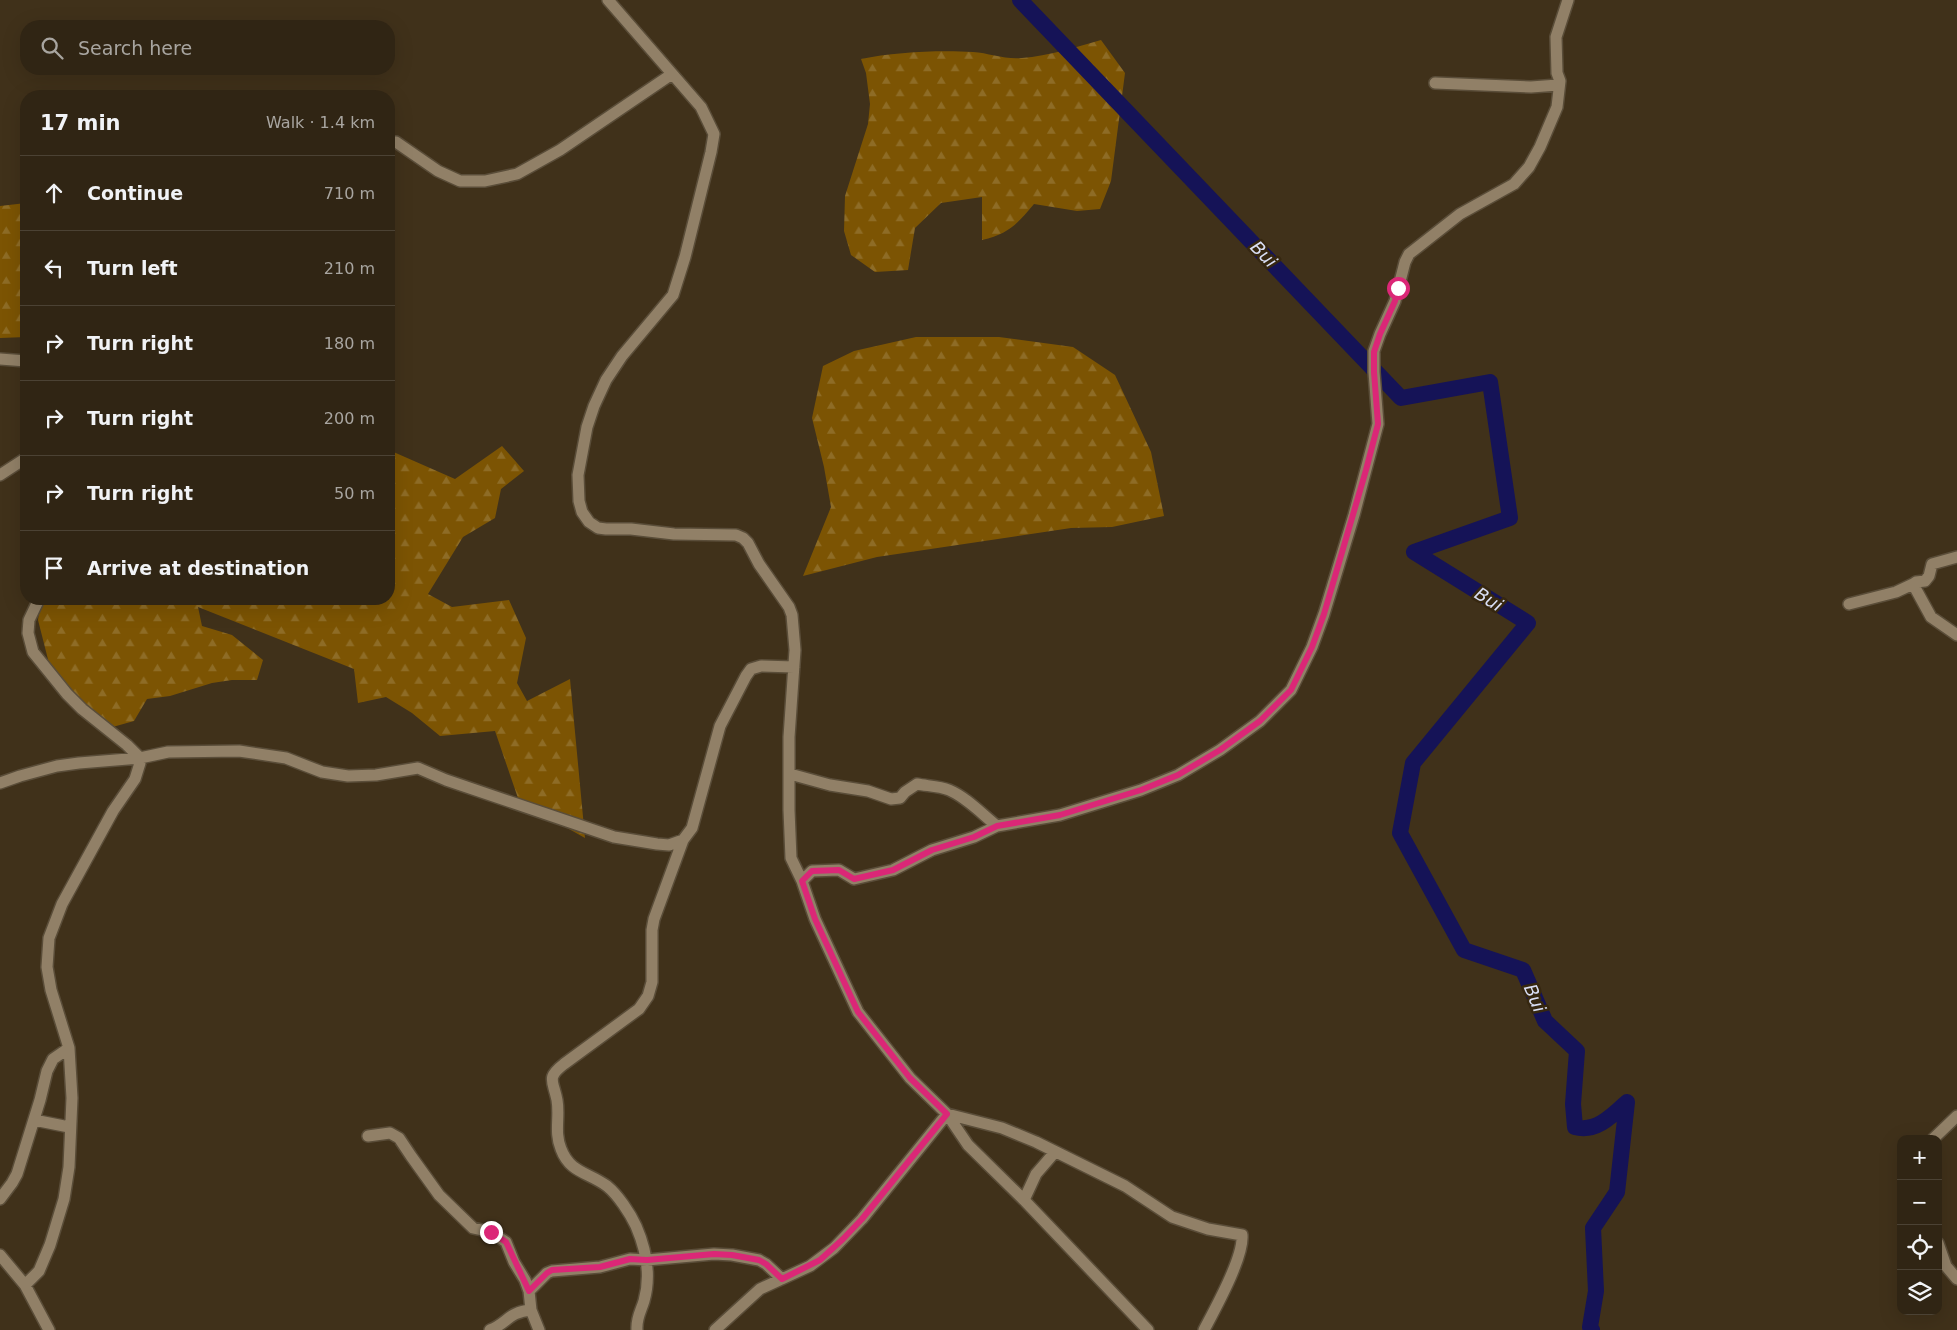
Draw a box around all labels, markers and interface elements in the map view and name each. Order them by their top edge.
search box [20,20,395,75]
icon: search [38,34,66,62]
text: Search here [78,37,192,59]
text: 17 min [40,111,121,135]
text: Walk · 1.4 km [266,113,375,132]
icon: ahead [40,179,68,207]
text: Continue [87,182,183,204]
text: 710 m [324,184,375,203]
water label: Bui [1246,236,1282,272]
icon: left [40,254,68,282]
text: Turn left [87,257,178,279]
text: 210 m [324,259,375,278]
route start [1387,277,1410,300]
icon: right [40,329,68,357]
text: Turn right [87,332,193,354]
text: 180 m [324,334,375,353]
icon: right [40,404,68,432]
text: Turn right [87,407,193,429]
text: 200 m [324,409,375,428]
icon: right [40,479,68,507]
text: Turn right [87,482,193,504]
text: 50 m [334,484,375,503]
icon: arrive [40,554,68,582]
text: Arrive at destination [87,557,309,579]
water label: Bui [1471,582,1507,616]
water label: Bui [1520,981,1550,1015]
map controls [1897,1135,1942,1315]
button: + [1897,1135,1942,1180]
button: − [1897,1180,1942,1225]
route end [480,1221,503,1244]
button: locate [1897,1225,1942,1270]
button: layers [1897,1270,1942,1315]

